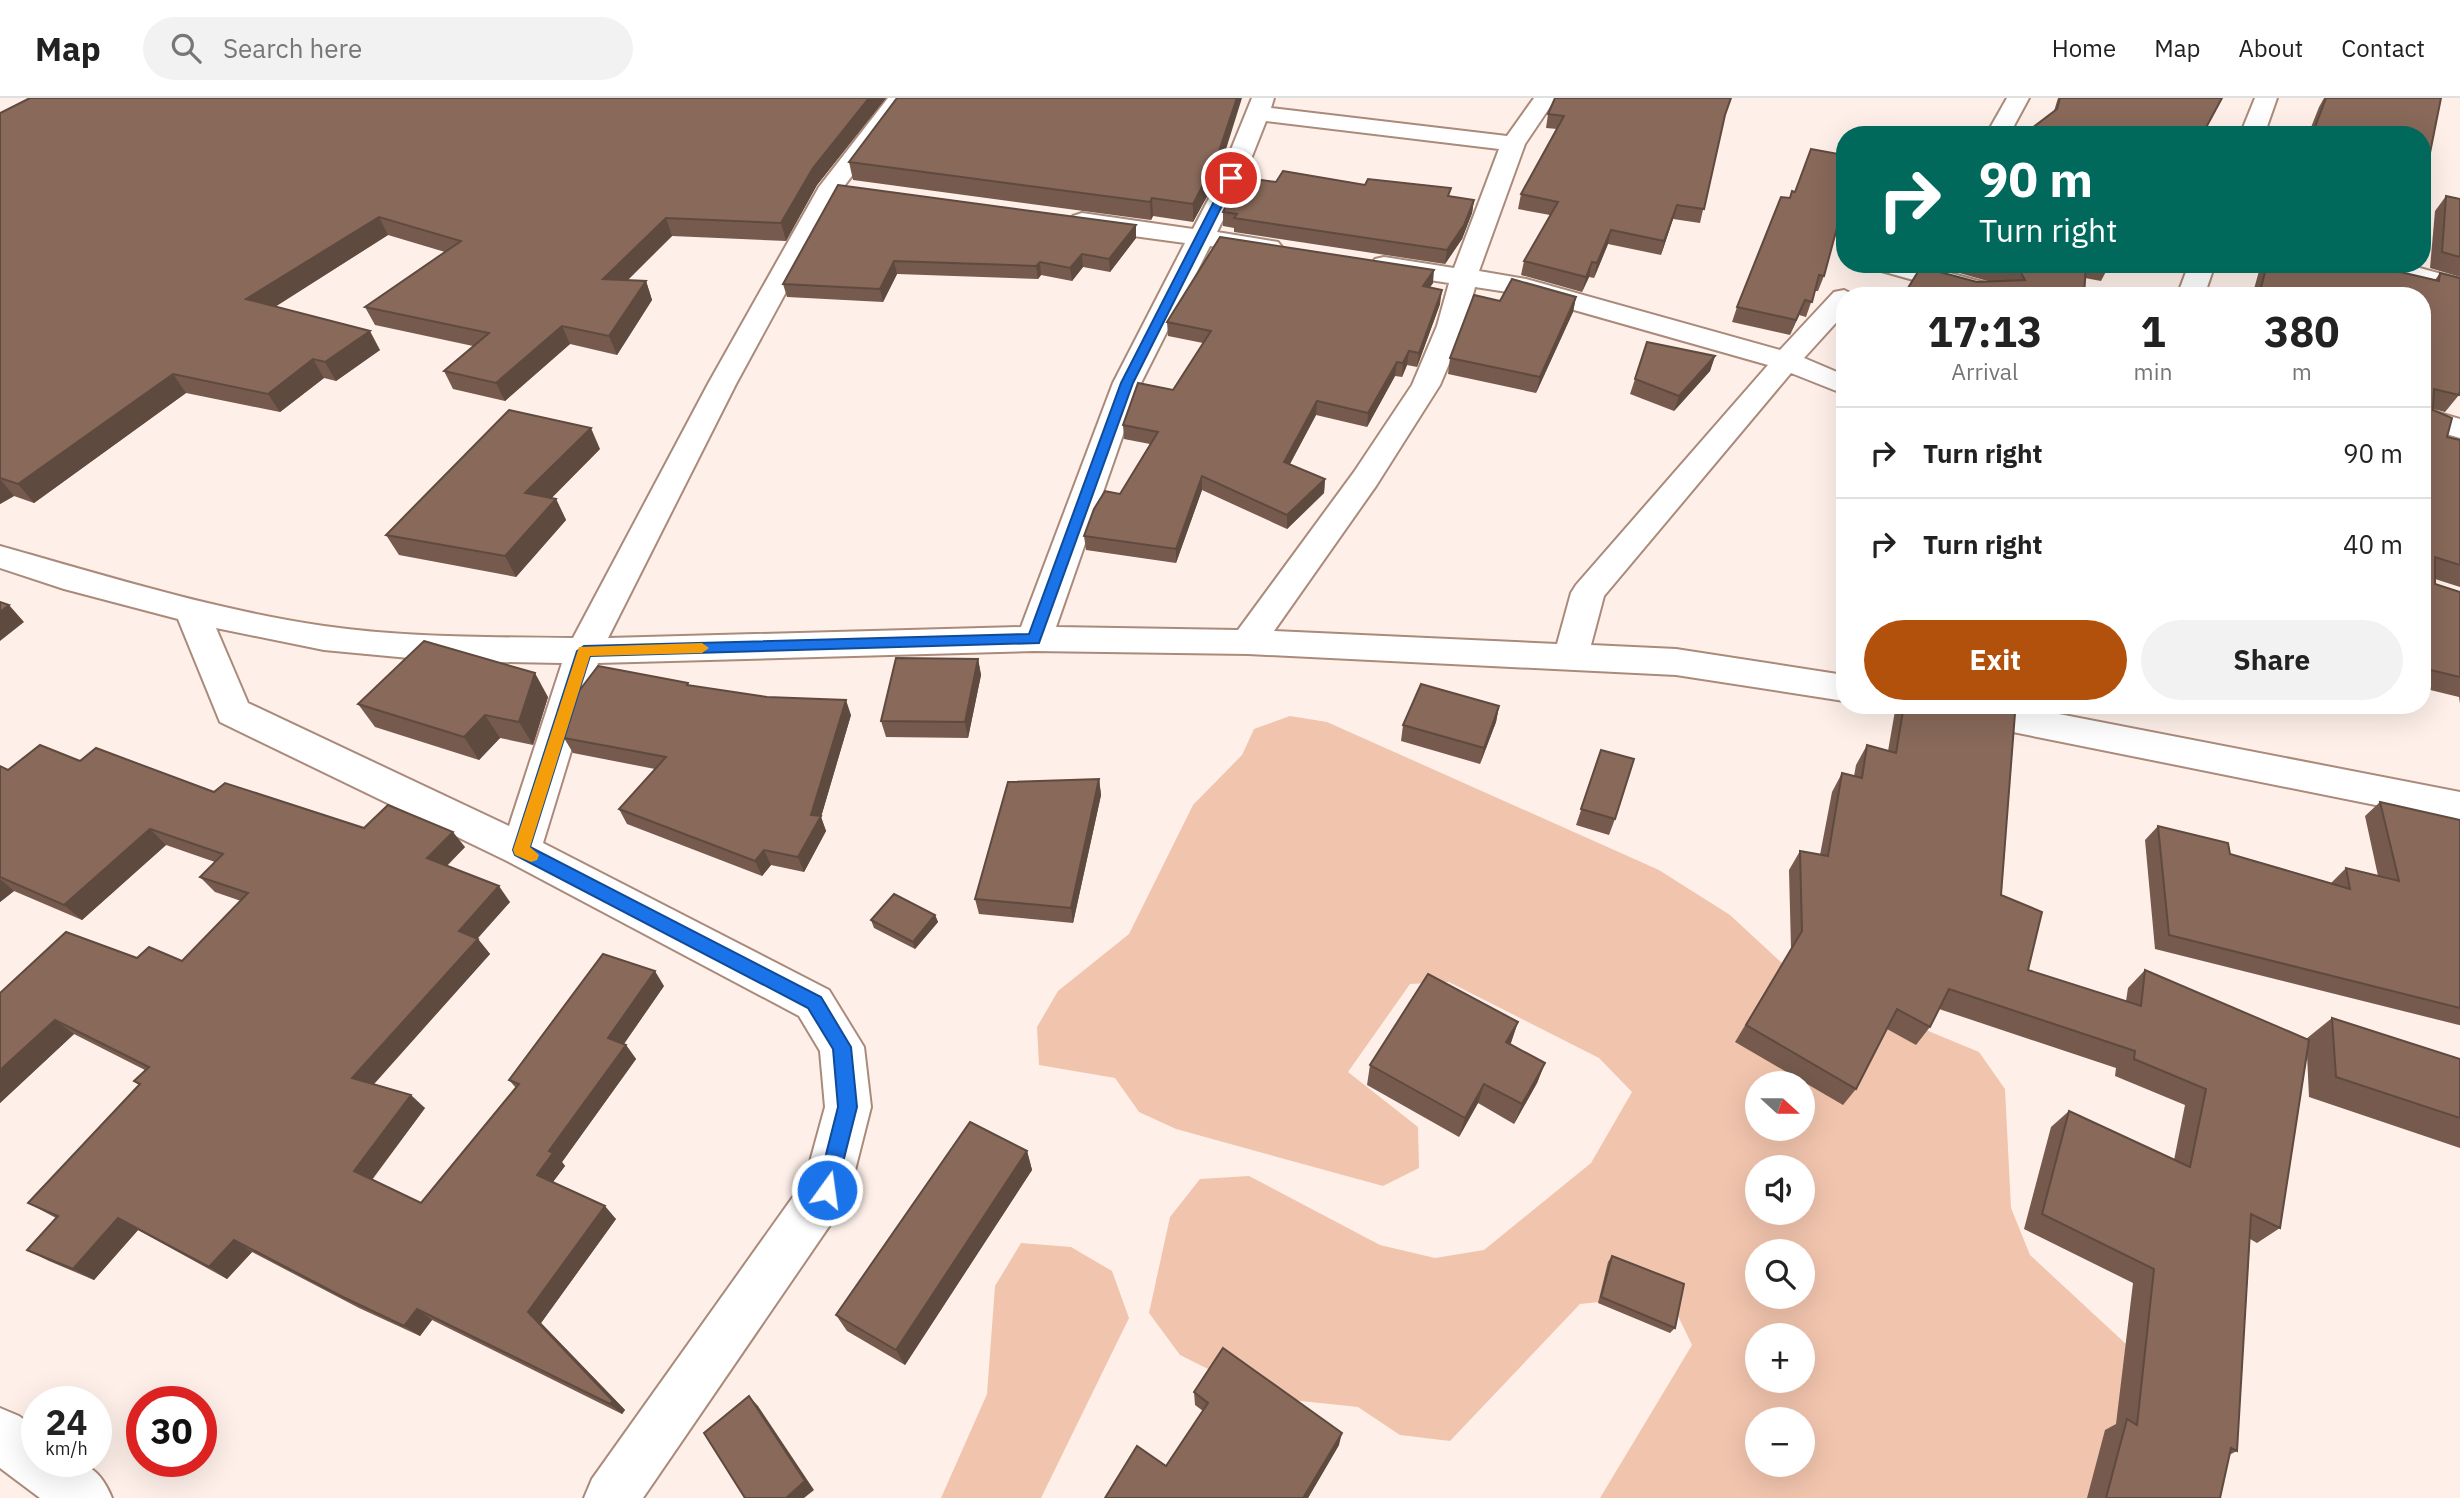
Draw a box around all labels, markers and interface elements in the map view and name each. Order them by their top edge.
search box [143,17,633,80]
text: Map [35,27,101,70]
icon: search [167,29,205,67]
text: Search here [223,31,362,65]
text: Home [2052,32,2116,64]
text: Map [2154,32,2200,64]
text: About [2238,32,2303,64]
text: Contact [2341,32,2425,64]
text: 90 m [1979,147,2093,210]
pin [1201,148,1261,208]
icon: right [1864,154,1955,245]
icon: arrive [1212,159,1250,197]
text: Turn right [1979,209,2117,251]
text: 17:13 [1927,304,2042,359]
text: 1 [2140,304,2166,359]
text: 380 [2264,304,2340,359]
text: Arrival [1951,356,2018,386]
text: min [2134,356,2172,386]
text: m [2292,356,2312,386]
icon: right [1864,434,1902,472]
text: Turn right [1923,436,2042,470]
text: 90 m [2343,436,2403,470]
icon: right [1864,525,1902,563]
text: Turn right [1923,527,2042,561]
text: 40 m [2343,527,2403,561]
button: Exit [1864,620,2127,700]
button: Share [2141,620,2403,700]
north arrow [1745,1071,1815,1141]
map controls [1745,1071,1815,1477]
position arrow [790,1153,864,1227]
button: sound [1745,1155,1815,1225]
button: search [1745,1239,1815,1309]
button: + [1745,1323,1815,1393]
speed limit sign: 30 [126,1386,217,1477]
text: 24 [45,1399,88,1445]
button: − [1745,1407,1815,1477]
text: km/h [45,1437,88,1460]

